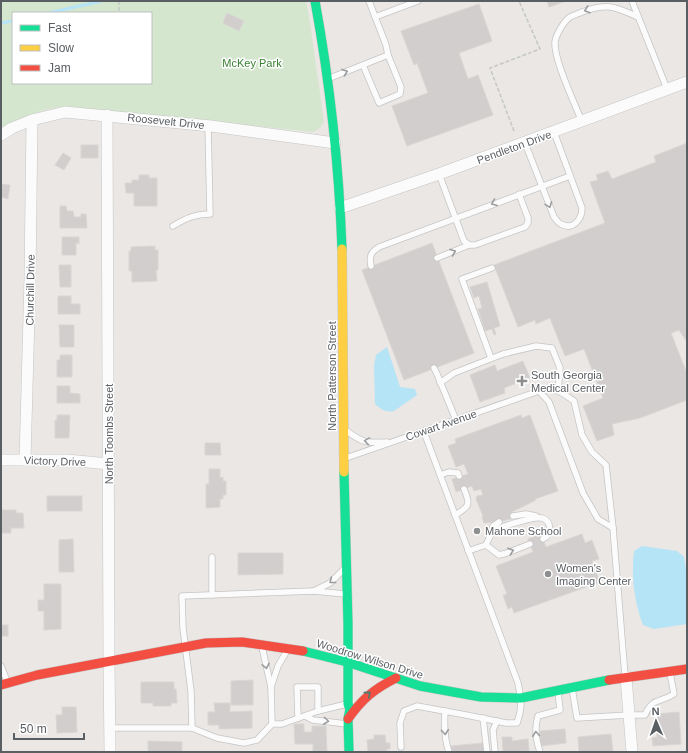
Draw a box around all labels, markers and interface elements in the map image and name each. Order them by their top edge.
one-way arrow [584,6,591,14]
legend [12,12,152,84]
text: Fast [48,21,72,35]
text: Slow [48,41,74,55]
park label: McKey Park [222,57,282,69]
text: Jam [48,61,71,75]
one-way arrow [342,68,349,76]
street label: Roosevelt Drive [127,111,205,131]
street label: Pendleton Drive [475,128,553,166]
one-way arrow [490,199,497,207]
one-way arrow [545,202,553,209]
one-way arrow [450,248,457,256]
street label: Churchill Drive [23,254,37,326]
street label: North Patterson Street [326,321,338,431]
place label: South Georgia Medical Center [531,369,605,394]
marker: South Georgia Medical Center [516,375,528,387]
street label: North Toombs Street [103,384,115,484]
street label: Cowart Avenue [404,407,478,443]
one-way arrow [364,438,370,446]
street label: Victory Drive [24,454,86,468]
place label: Mahone School [485,525,561,537]
marker: Mahone School [472,526,482,536]
one-way arrow [507,548,514,556]
place label: Women's Imaging Center [556,562,632,587]
marker: Women's Imaging Center [543,569,553,579]
one-way arrow [330,576,337,583]
street label: Woodrow Wilson Drive [315,637,425,681]
one-way arrow [262,663,270,669]
one-way arrow [364,692,371,699]
north arrow [636,701,676,741]
text: N [651,705,660,717]
scale bar [14,715,84,741]
one-way arrow [323,717,329,726]
text: 50 m [20,722,47,736]
one-way arrow [440,729,449,735]
one-way arrow [532,731,541,737]

